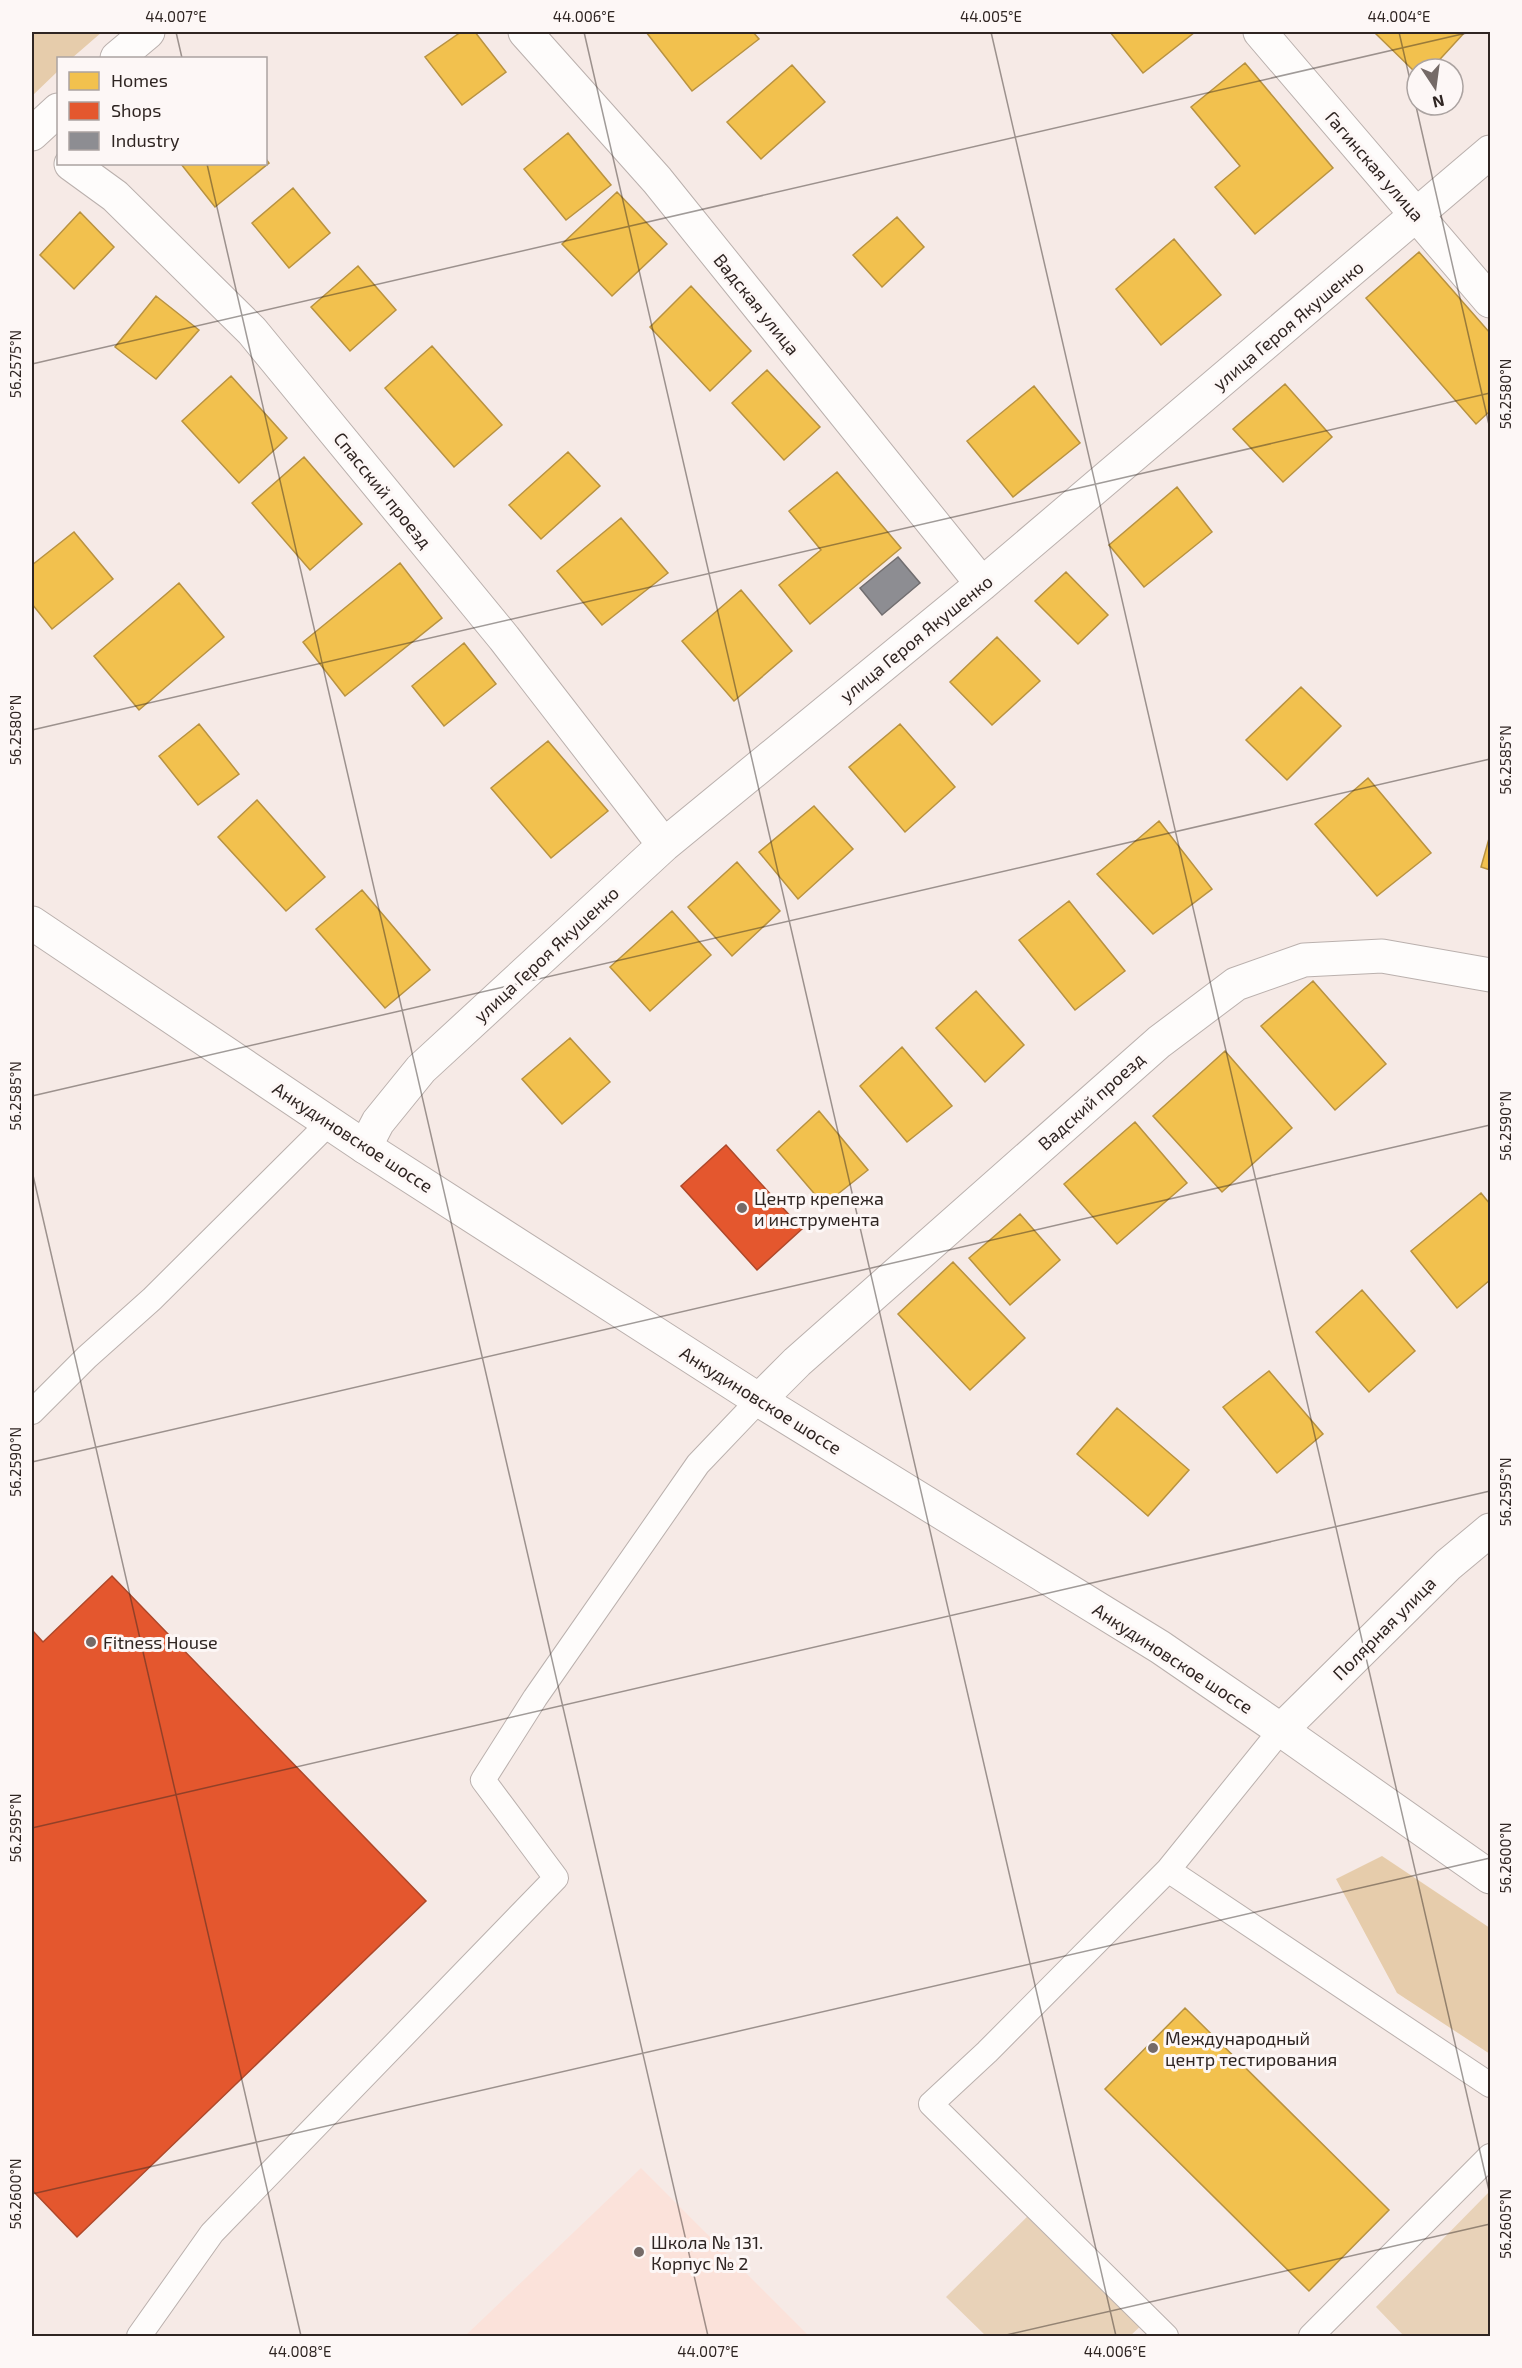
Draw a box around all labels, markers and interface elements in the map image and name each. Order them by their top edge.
text: 44.007°E [145,7,207,25]
text: 44.006°E [553,7,615,25]
text: 44.005°E [960,7,1022,25]
text: 44.004°E [1367,7,1431,25]
legend [57,57,267,165]
north arrow [1405,57,1465,117]
text: Homes [111,69,168,91]
text: N [1431,92,1446,113]
text: Shops [111,99,161,121]
street label: Гагинская улица [1321,106,1429,226]
text: Industry [111,129,180,151]
street label: Вадская улица [709,249,805,359]
street label: улица Героя Якушенко [1208,256,1368,394]
text: 56.2575°N [6,330,24,398]
text: 56.2580°N [1496,359,1514,429]
street label: Спасский проезд [329,427,437,553]
street label: улица Героя Якушенко [835,570,997,706]
text: 56.2580°N [6,695,24,765]
text: 56.2585°N [1496,725,1514,795]
street label: улица Героя Якушенко [469,881,623,1027]
street label: Вадский проезд [1033,1047,1149,1155]
text: 56.2585°N [6,1061,24,1131]
street label: Анкудиновское шоссе [269,1077,437,1197]
text: 56.2590°N [1496,1091,1514,1161]
place label: Центр крепежа и инструмента [754,1187,884,1230]
marker: Центр крепежа и инструмента [735,1201,749,1215]
street label: Анкудиновское шоссе [676,1341,846,1459]
text: 56.2590°N [6,1427,24,1497]
text: 56.2595°N [1496,1457,1514,1527]
street label: Полярная улица [1328,1572,1440,1684]
street label: Анкудиновское шоссе [1089,1598,1257,1718]
place label: Fitness House [103,1631,218,1653]
marker: Fitness House [84,1635,98,1649]
text: 56.2595°N [6,1793,24,1863]
text: 56.2600°N [1496,1822,1514,1894]
place label: Международный центр тестирования [1165,2027,1337,2070]
marker: Международный центр тестирования [1146,2041,1160,2055]
text: 56.2600°N [6,2158,24,2230]
text: 56.2605°N [1496,2189,1514,2259]
place label: Школа № 131. Корпус № 2 [651,2231,763,2274]
marker: Школа № 131. Корпус № 2 [632,2245,646,2259]
text: 44.008°E [269,2342,331,2360]
text: 44.007°E [677,2342,739,2360]
text: 44.006°E [1084,2342,1146,2360]

